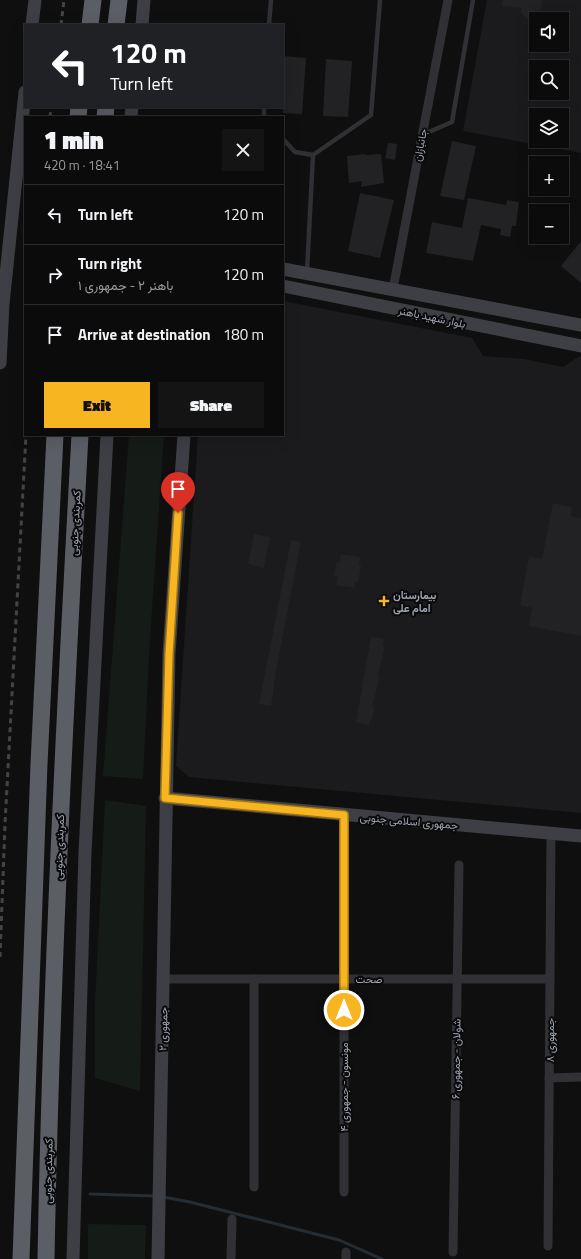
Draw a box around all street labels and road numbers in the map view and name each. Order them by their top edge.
street label: جانبازان [409,127,431,163]
street label: بلوار شهید باهنر [396,302,467,332]
street label: کمربندی جنوبی [65,490,85,556]
street label: جمهوری اسلامی جنوبی [359,809,459,833]
street label: کمربندی جنوبی [50,814,68,880]
street label: صحت [356,971,382,987]
street label: جمهوری ۲ [155,1007,171,1051]
street label: شولان - جمهوری ۶ [447,1018,465,1099]
street label: جمهوری ۸ [542,1018,558,1062]
street label: مونسون - جمهوری ۴ [336,1042,352,1132]
street label: کمربندی جنوبی [39,1138,57,1204]

